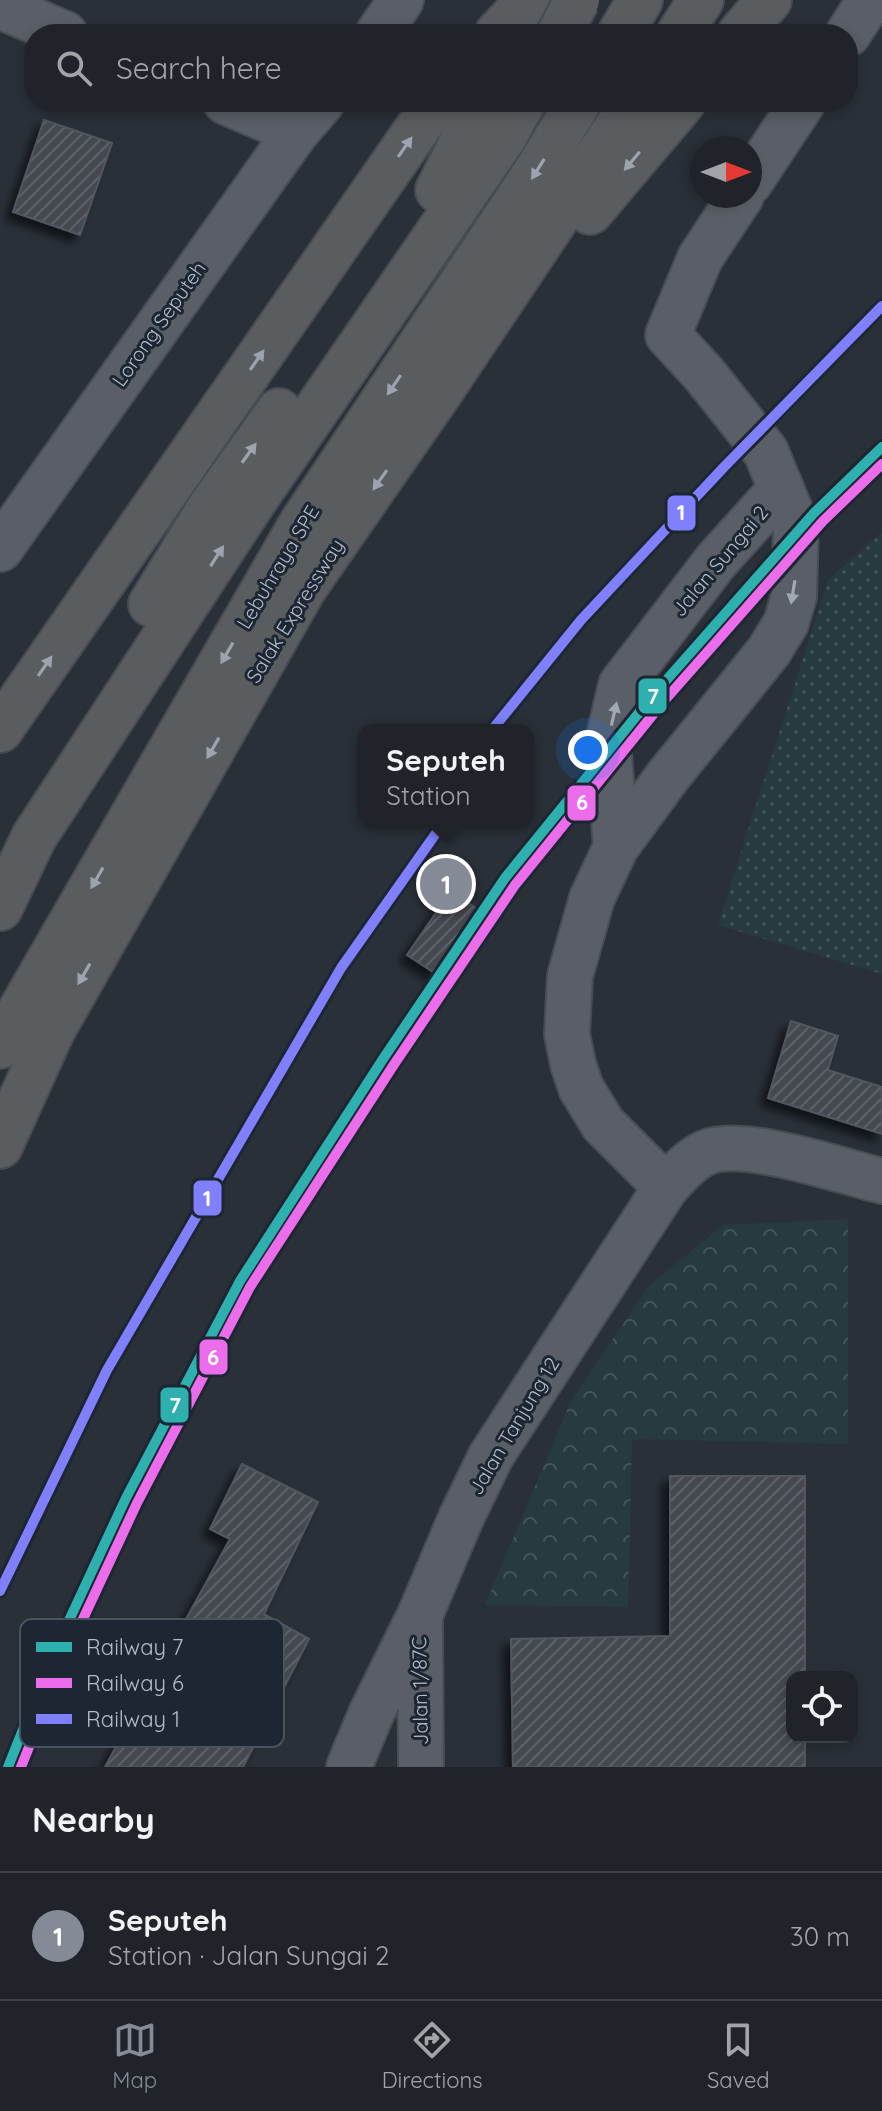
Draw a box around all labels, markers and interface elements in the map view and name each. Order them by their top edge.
search box [24,24,858,112]
icon: search [52,46,96,90]
text: Search here [116,49,282,87]
one-way arrow [397,136,412,157]
north arrow [690,136,762,208]
one-way arrow [624,151,641,171]
one-way arrow [530,158,545,179]
street label: Lorong Seputeh [106,256,211,391]
one-way arrow [249,350,264,371]
one-way arrow [387,374,402,396]
one-way arrow [241,443,256,464]
one-way arrow [373,469,388,490]
line badge: 1 [666,494,697,532]
text: 1 [677,498,685,526]
street label: Lebuhraya SPE [231,500,324,633]
street label: Jalan Sungai 2 [666,500,773,621]
street label: Salak Expressway [240,534,349,687]
one-way arrow [210,545,224,567]
one-way arrow [786,580,799,605]
one-way arrow [220,642,234,664]
one-way arrow [37,655,52,676]
line badge: 7 [637,677,668,715]
text: 7 [647,682,659,710]
one-way arrow [608,701,621,726]
popup [358,724,534,828]
your location [568,730,608,770]
one-way arrow [206,737,220,759]
text: Seputeh [386,741,506,779]
text: Station [386,779,471,812]
line badge: 6 [566,784,597,822]
text: 6 [576,788,588,816]
pin: 1 [420,854,472,914]
one-way arrow [90,867,104,889]
one-way arrow [78,962,91,985]
line badge: 1 [192,1179,223,1217]
text: 1 [203,1184,211,1212]
line badge: 6 [198,1338,229,1376]
text: 6 [207,1343,219,1371]
street label: Jalan Tanjung 12 [463,1353,564,1499]
line badge: 7 [159,1386,190,1424]
text: 7 [169,1391,181,1419]
legend [20,1619,284,1747]
text: Railway 7 [86,1633,183,1661]
street label: Jalan 1/87C [406,1637,433,1745]
text: Railway 6 [86,1669,184,1697]
map controls [786,1671,858,1743]
button: locate [786,1671,858,1743]
text: Railway 1 [86,1705,180,1733]
text: Nearby [32,1798,155,1841]
text: Seputeh [108,1901,227,1939]
text: 1 [53,1920,63,1953]
text: 30 m [790,1920,850,1953]
text: Station · Jalan Sungai 2 [108,1939,389,1972]
tab: Map [112,2018,157,2094]
tab: Directions [382,2018,482,2094]
tab: Saved [707,2018,770,2094]

